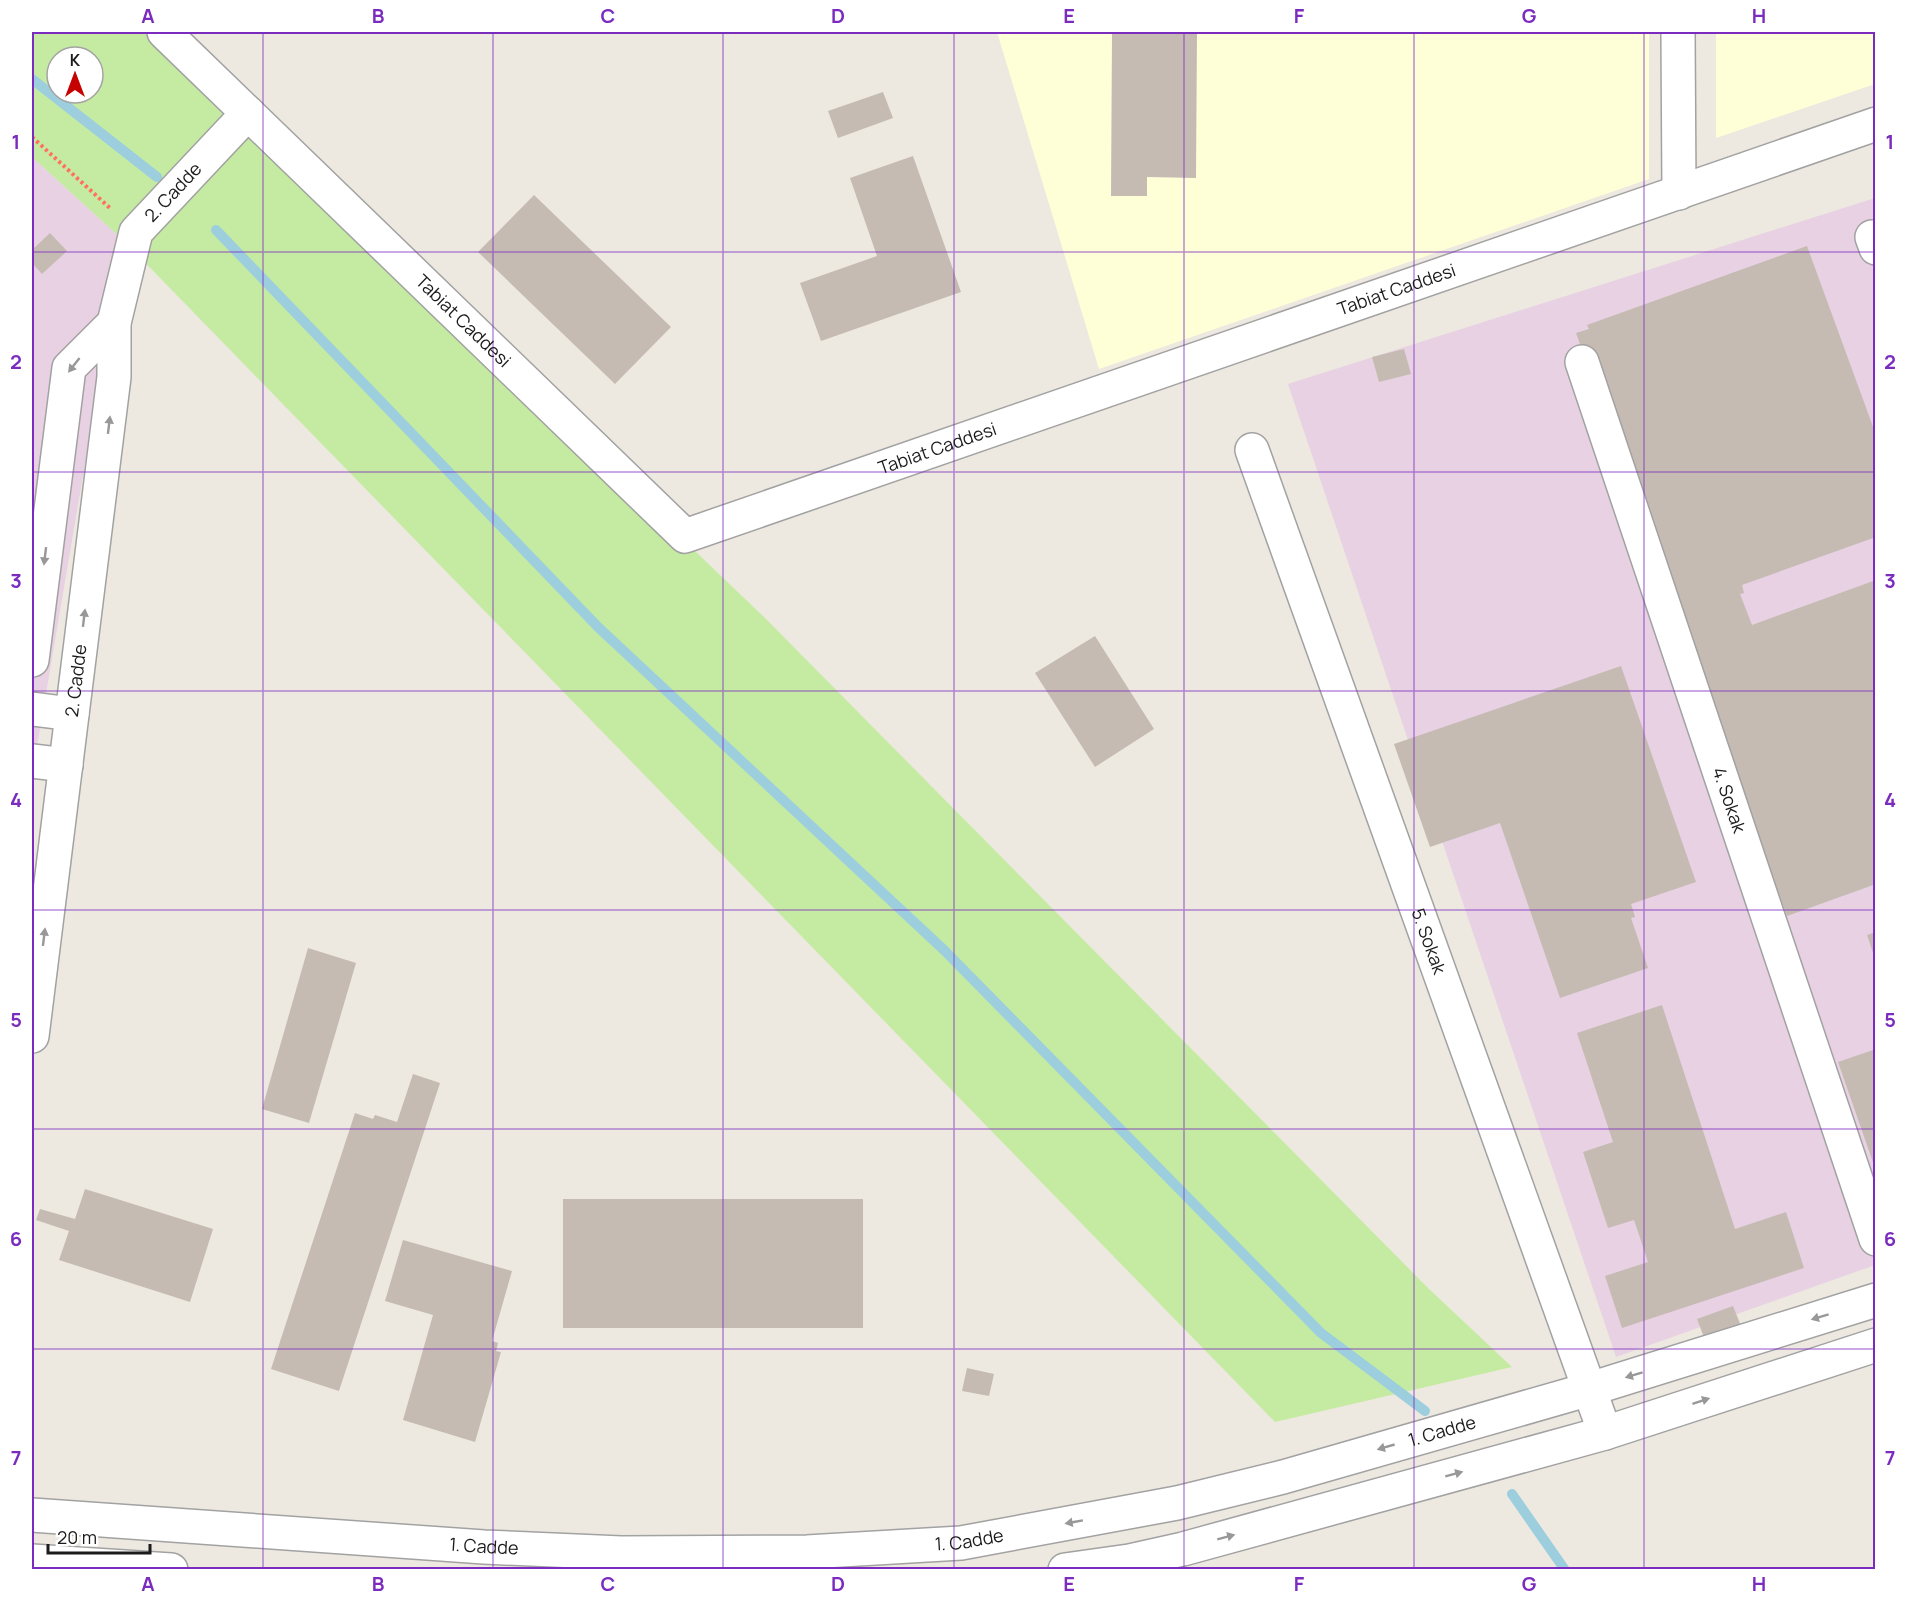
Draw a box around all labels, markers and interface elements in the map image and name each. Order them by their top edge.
text: A [141,2,155,29]
text: B [372,2,385,29]
text: C [601,2,615,29]
text: D [831,2,845,29]
text: E [1063,2,1075,29]
text: F [1294,2,1305,29]
text: G [1522,2,1537,29]
text: H [1752,2,1766,29]
north arrow [45,45,105,105]
text: K [70,49,81,71]
text: 1 [12,128,20,155]
text: 1 [1886,128,1894,155]
street label: 2. Cadde [139,157,206,227]
street label: Tabiat Caddesi [1334,257,1459,320]
street label: Tabiat Caddesi [411,269,516,372]
text: 2 [10,348,22,375]
text: 2 [1884,348,1896,375]
one-way arrow [68,357,80,373]
one-way arrow [104,415,113,434]
street label: Tabiat Caddesi [875,416,999,479]
one-way arrow [40,546,49,565]
text: 3 [10,567,22,594]
text: 3 [1884,567,1896,594]
one-way arrow [80,609,89,628]
street label: 2. Cadde [59,643,92,718]
street label: 4. Sokak [1708,764,1752,837]
text: 4 [10,786,22,813]
text: 4 [1884,786,1896,813]
street label: 5. Sokak [1407,905,1453,978]
one-way arrow [40,927,49,946]
text: 5 [10,1006,22,1033]
text: 5 [1884,1006,1896,1033]
text: 6 [10,1225,22,1252]
text: 6 [1884,1225,1896,1252]
one-way arrow [1811,1313,1829,1322]
one-way arrow [1625,1371,1643,1380]
one-way arrow [1693,1396,1711,1406]
street label: 1. Cadde [1405,1409,1479,1451]
one-way arrow [1377,1443,1395,1452]
text: 7 [11,1444,21,1471]
text: 7 [1885,1444,1895,1471]
one-way arrow [1445,1469,1463,1478]
scale bar [48,1517,150,1555]
one-way arrow [1064,1518,1083,1527]
street label: 1. Cadde [934,1522,1005,1556]
text: 20 m [57,1525,97,1549]
street label: 1. Cadde [449,1532,519,1559]
one-way arrow [1217,1532,1235,1541]
text: A [141,1570,155,1597]
text: B [372,1570,385,1597]
text: C [601,1570,615,1597]
text: D [831,1570,845,1597]
text: E [1063,1570,1075,1597]
text: F [1294,1570,1305,1597]
text: G [1522,1570,1537,1597]
text: H [1752,1570,1766,1597]

